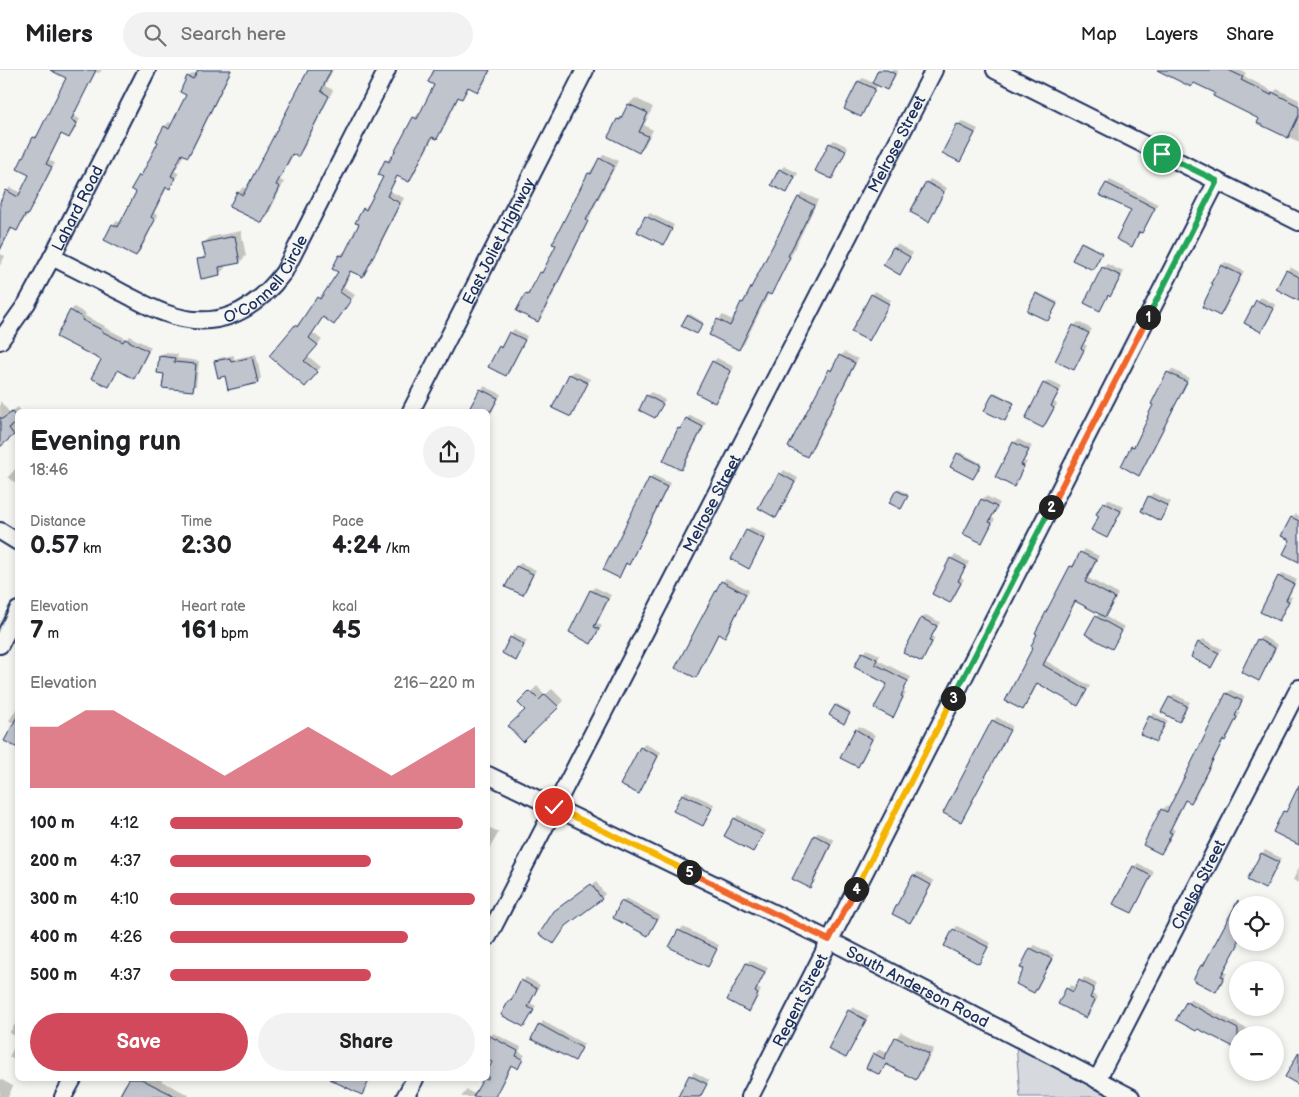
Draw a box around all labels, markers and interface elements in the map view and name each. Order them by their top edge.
search box [123,12,473,57]
text: Milers [25,20,93,49]
icon: search [141,21,169,49]
text: Search here [181,23,286,46]
text: Map [1081,24,1117,45]
text: Layers [1145,24,1198,45]
text: Share [1226,24,1274,45]
street label: Melrose Street [864,93,930,196]
pin [1141,133,1183,175]
icon: arrive [1148,140,1176,168]
street label: Lahard Road [49,163,108,255]
street label: East Joliet Highway [459,174,540,308]
street label: O'Connell Circle [221,232,313,328]
pin: 1 [1136,304,1160,330]
text: 1 [1146,309,1151,326]
text: Evening run [30,425,181,458]
button: share [423,426,475,478]
street label: Melrose Street [680,452,745,556]
text: 18:46 [30,461,68,480]
pin: 2 [1038,494,1064,520]
text: 2 [1047,499,1056,516]
text: Distance [30,513,86,530]
text: Time [181,513,212,530]
text: Pace [332,513,364,530]
text: 0.57 [30,530,79,561]
text: 2:30 [181,530,232,561]
text: 4:24 [332,530,381,561]
text: km [79,540,102,557]
text: /km [381,540,410,557]
text: Elevation [30,598,88,615]
text: Heart rate [181,598,246,615]
text: kcal [332,598,357,615]
text: 7 [30,615,44,646]
text: 161 [181,615,217,646]
text: 45 [332,615,361,646]
text: m [44,625,59,642]
text: bpm [217,625,249,642]
text: Elevation [30,674,97,693]
text: 216–220 m [393,674,475,693]
pin: 3 [940,686,966,710]
text: 3 [949,690,958,707]
pin [533,786,575,828]
icon: check [540,793,568,821]
text: 100 m [30,814,75,833]
text: 4:12 [110,814,139,833]
street label: Chelsa Street [1168,837,1230,933]
text: 200 m [30,852,77,871]
text: 4:37 [110,852,141,871]
pin: 5 [676,860,702,884]
text: 5 [685,864,694,881]
pin: 4 [844,876,868,902]
text: 4 [852,881,861,898]
text: 300 m [30,890,77,909]
text: 4:10 [110,890,139,909]
map controls [1229,896,1284,1081]
button: locate [1229,896,1284,951]
text: 400 m [30,928,77,947]
text: 4:26 [110,928,142,947]
street label: South Anderson Road [843,943,992,1032]
street label: Regent Street [769,951,832,1050]
button: + [1229,961,1284,1016]
text: 500 m [30,966,77,985]
text: 4:37 [110,966,141,985]
button: Save [30,1013,248,1071]
button: Share [258,1013,475,1071]
button: − [1229,1026,1284,1081]

